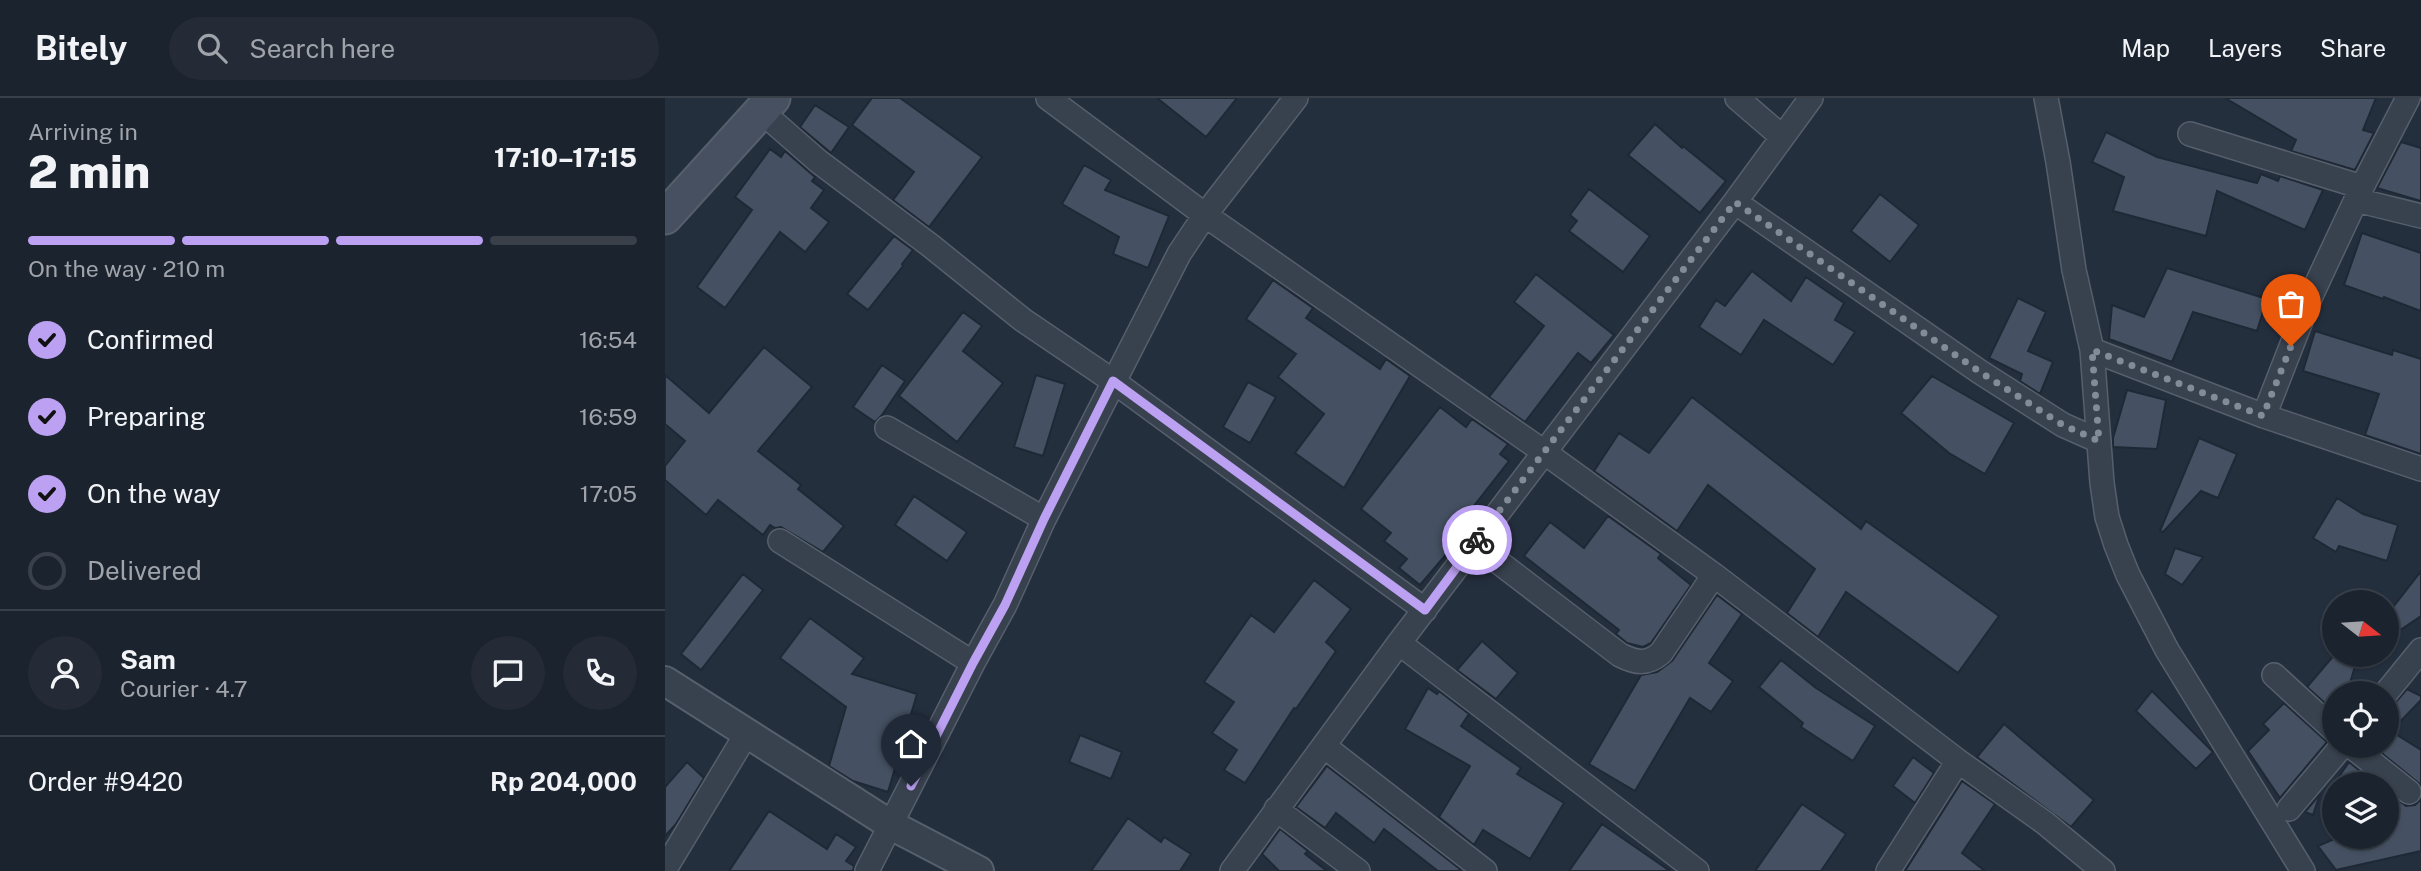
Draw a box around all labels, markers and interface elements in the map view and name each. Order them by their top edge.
search box [169,17,659,80]
text: Bitely [35,29,127,67]
icon: search [193,29,231,67]
text: Search here [249,33,395,64]
text: Map [2121,34,2170,62]
text: Layers [2208,34,2282,62]
text: Share [2320,34,2386,62]
text: Arriving in [28,118,138,145]
text: 17:10–17:15 [494,142,637,173]
text: 2 min [28,144,150,198]
text: On the way · 210 m [28,255,225,282]
pin [2261,274,2321,346]
icon: bag [2272,285,2310,323]
icon: check [28,321,66,359]
text: Confirmed [87,324,214,355]
text: 16:54 [579,326,637,353]
icon: check [28,398,66,436]
text: Preparing [87,401,206,432]
text: 16:59 [579,403,637,430]
icon: check [28,475,66,513]
text: On the way [87,478,221,509]
text: 17:05 [580,480,637,507]
courier [1442,505,1512,575]
icon: bike [1458,521,1496,559]
text: Delivered [87,555,202,586]
north arrow [2322,590,2399,667]
map controls [2322,590,2399,849]
button: person [28,636,102,710]
button: chat [471,636,545,710]
button: phone [563,636,637,710]
text: Sam [120,644,176,675]
text: Courier · 4.7 [120,675,248,702]
button: locate [2322,681,2399,758]
pin [881,714,941,786]
icon: home [892,725,930,763]
text: Order #9420 [28,766,183,797]
text: Rp 204,000 [490,766,637,797]
button: layers [2322,772,2399,849]

